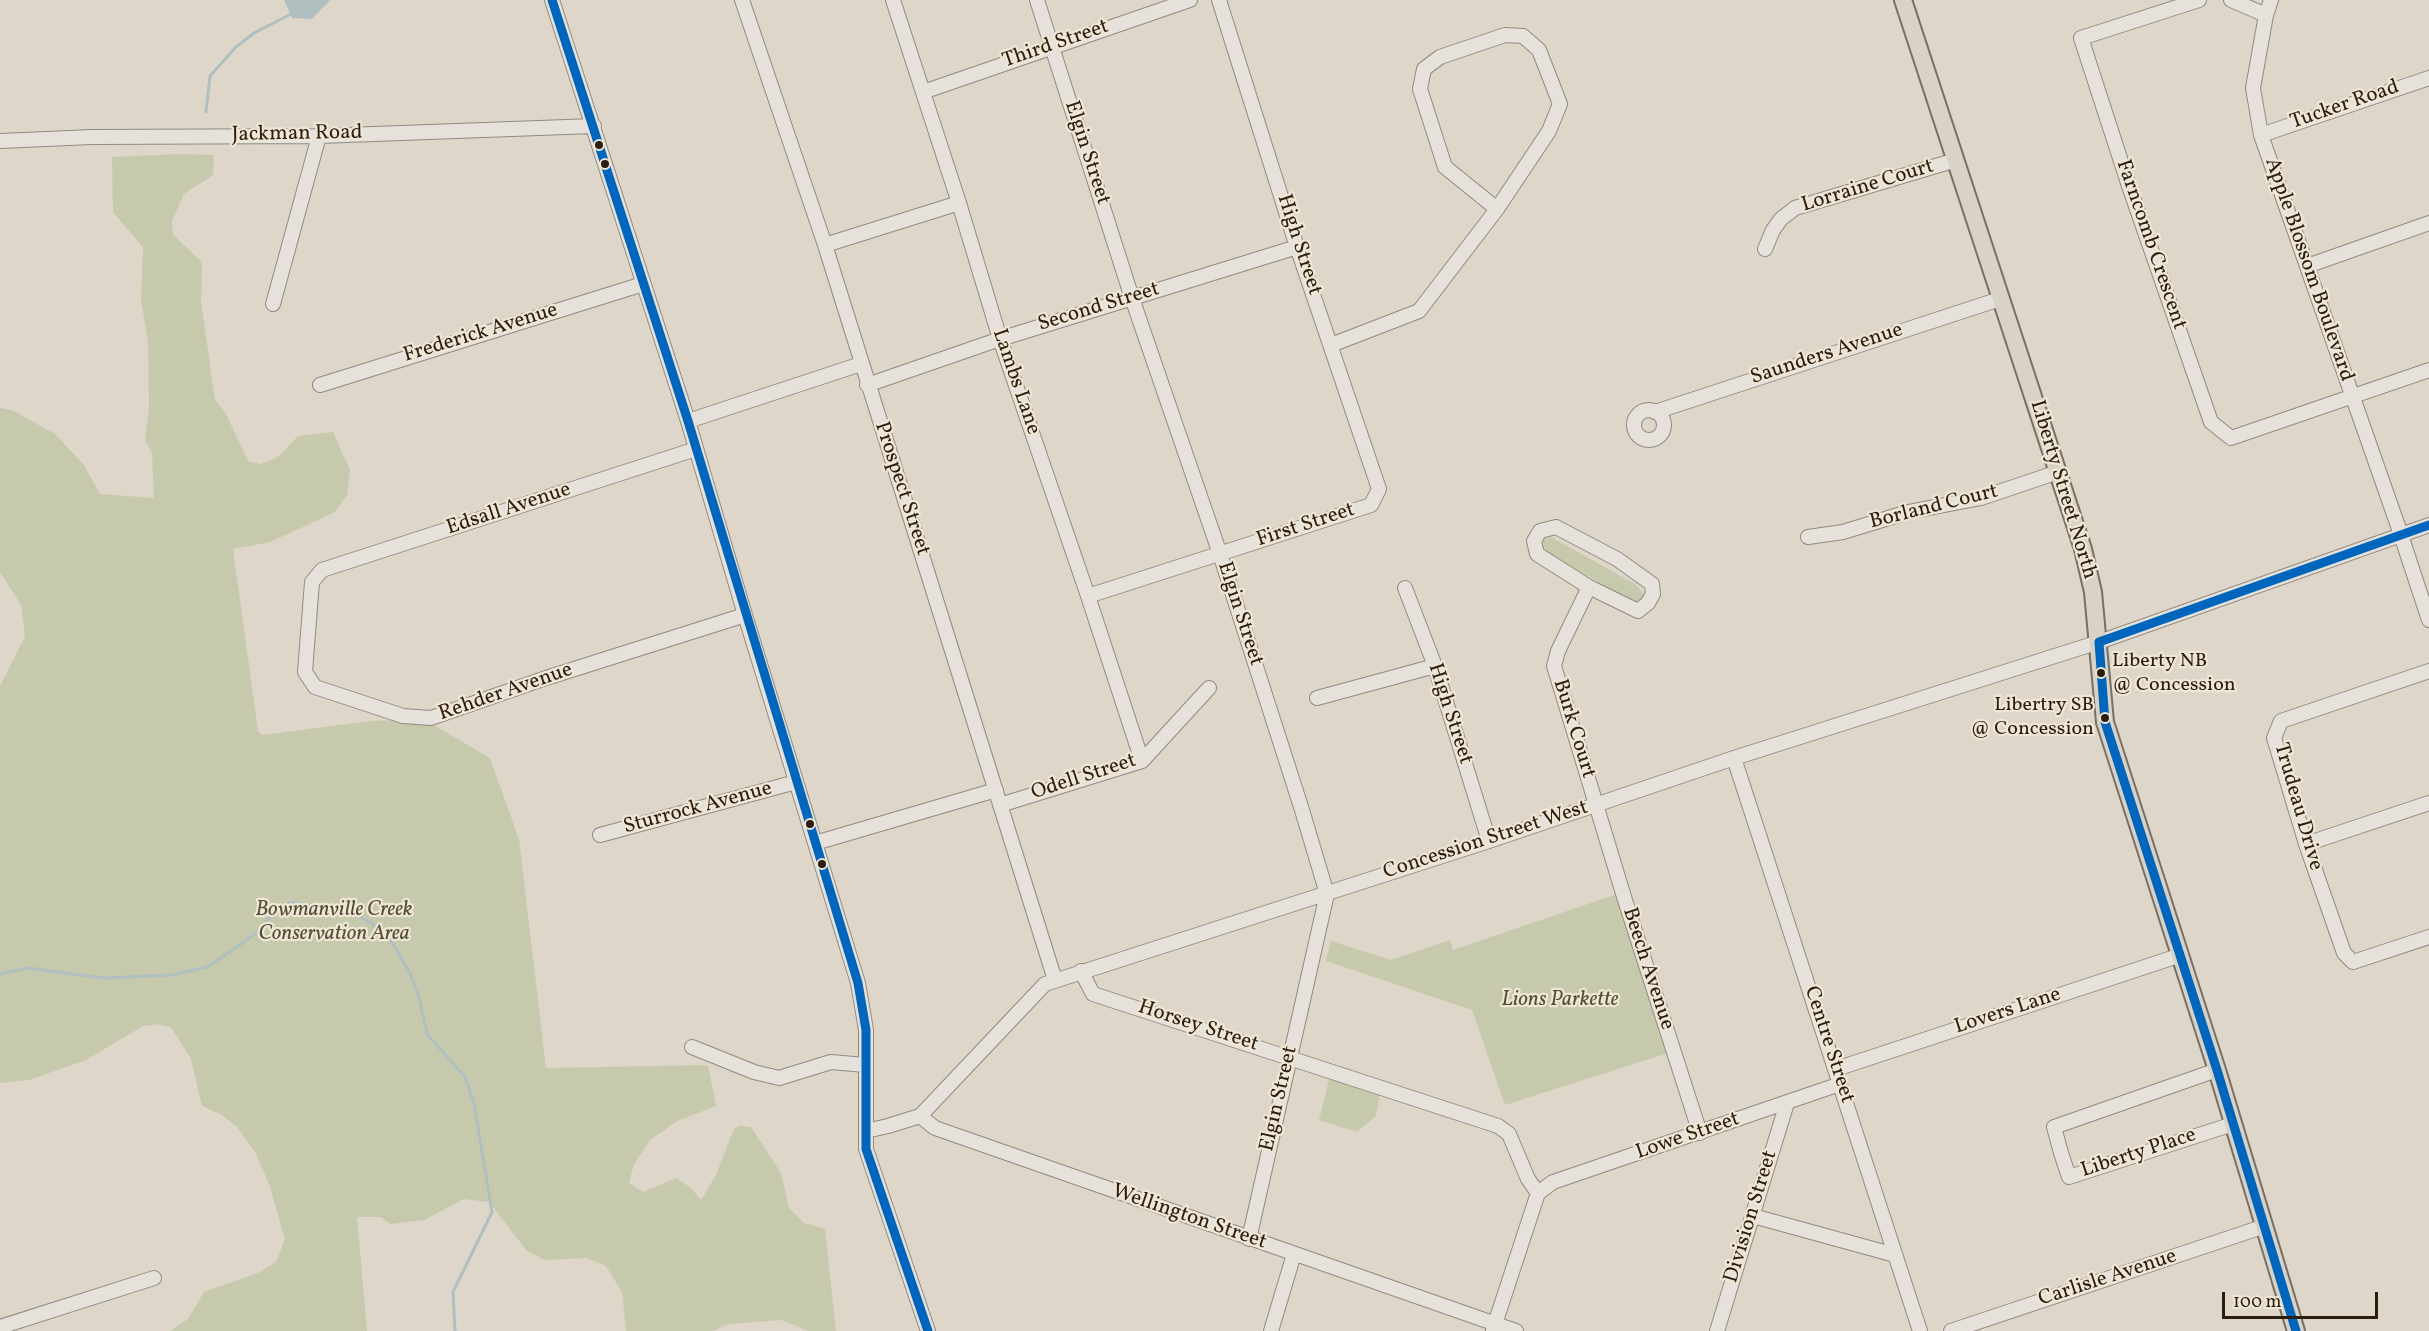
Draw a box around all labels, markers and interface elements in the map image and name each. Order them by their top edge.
street label: Third Street [1000,15,1112,75]
street label: Tucker Road [2287,76,2403,136]
street label: Elgin Street [1057,98,1115,208]
street label: Jackman Road [231,121,363,149]
unlabelled marker [593,139,605,151]
street label: Lorraine Court [1799,155,1937,219]
street label: Apple Blossom Boulevard [2258,155,2358,385]
street label: Farncomb Crescent [2109,157,2191,333]
unlabelled marker [599,158,611,170]
street label: High Street [1270,191,1326,299]
street label: Second Street [1035,278,1163,338]
street label: Frederick Avenue [401,299,561,369]
street label: Saunders Avenue [1748,318,1906,392]
street label: Lambs Lane [985,326,1045,438]
street label: Liberty Street North [2023,397,2101,583]
street label: Prospect Street [868,419,934,559]
street label: Edsall Avenue [444,478,574,542]
street label: Borland Court [1867,480,2001,536]
street label: First Street [1254,498,1358,554]
street label: Elgin Street [1210,559,1268,669]
place label: Liberty NB @ Concession [2112,650,2236,697]
street label: Rehder Avenue [436,658,576,728]
street label: High Street [1421,660,1477,768]
marker: Liberty NB @ Concession [2095,667,2107,679]
street label: Burk Court [1546,676,1600,782]
place label: Libertry SB @ Concession [1970,694,2094,741]
marker: Libertry SB @ Concession [2099,712,2111,724]
street label: Trudeau Drive [2267,740,2327,874]
street label: Odell Street [1028,749,1140,807]
street label: Sturrock Avenue [621,777,775,841]
street label: Concession Street West [1380,796,1592,886]
unlabelled marker [804,818,816,830]
unlabelled marker [816,858,828,870]
park label: Bowmanville Creek Conservation Area [255,898,413,948]
street label: Beech Avenue [1615,905,1679,1033]
street label: Centre Street [1797,983,1859,1107]
street label: Lovers Lane [1952,983,2064,1041]
park label: Lions Parkette [1502,988,1618,1014]
street label: Horsey Street [1135,996,1261,1058]
street label: Elgin Street [1256,1044,1304,1154]
street label: Lowe Street [1633,1108,1743,1166]
street label: Liberty Place [2078,1124,2200,1184]
street label: Division Street [1720,1148,1784,1286]
street label: Wellington Street [1109,1180,1269,1256]
street label: Carlisle Avenue [2036,1245,2180,1313]
scale bar [2225,1280,2381,1318]
text: 100 m [2233,1290,2282,1315]

